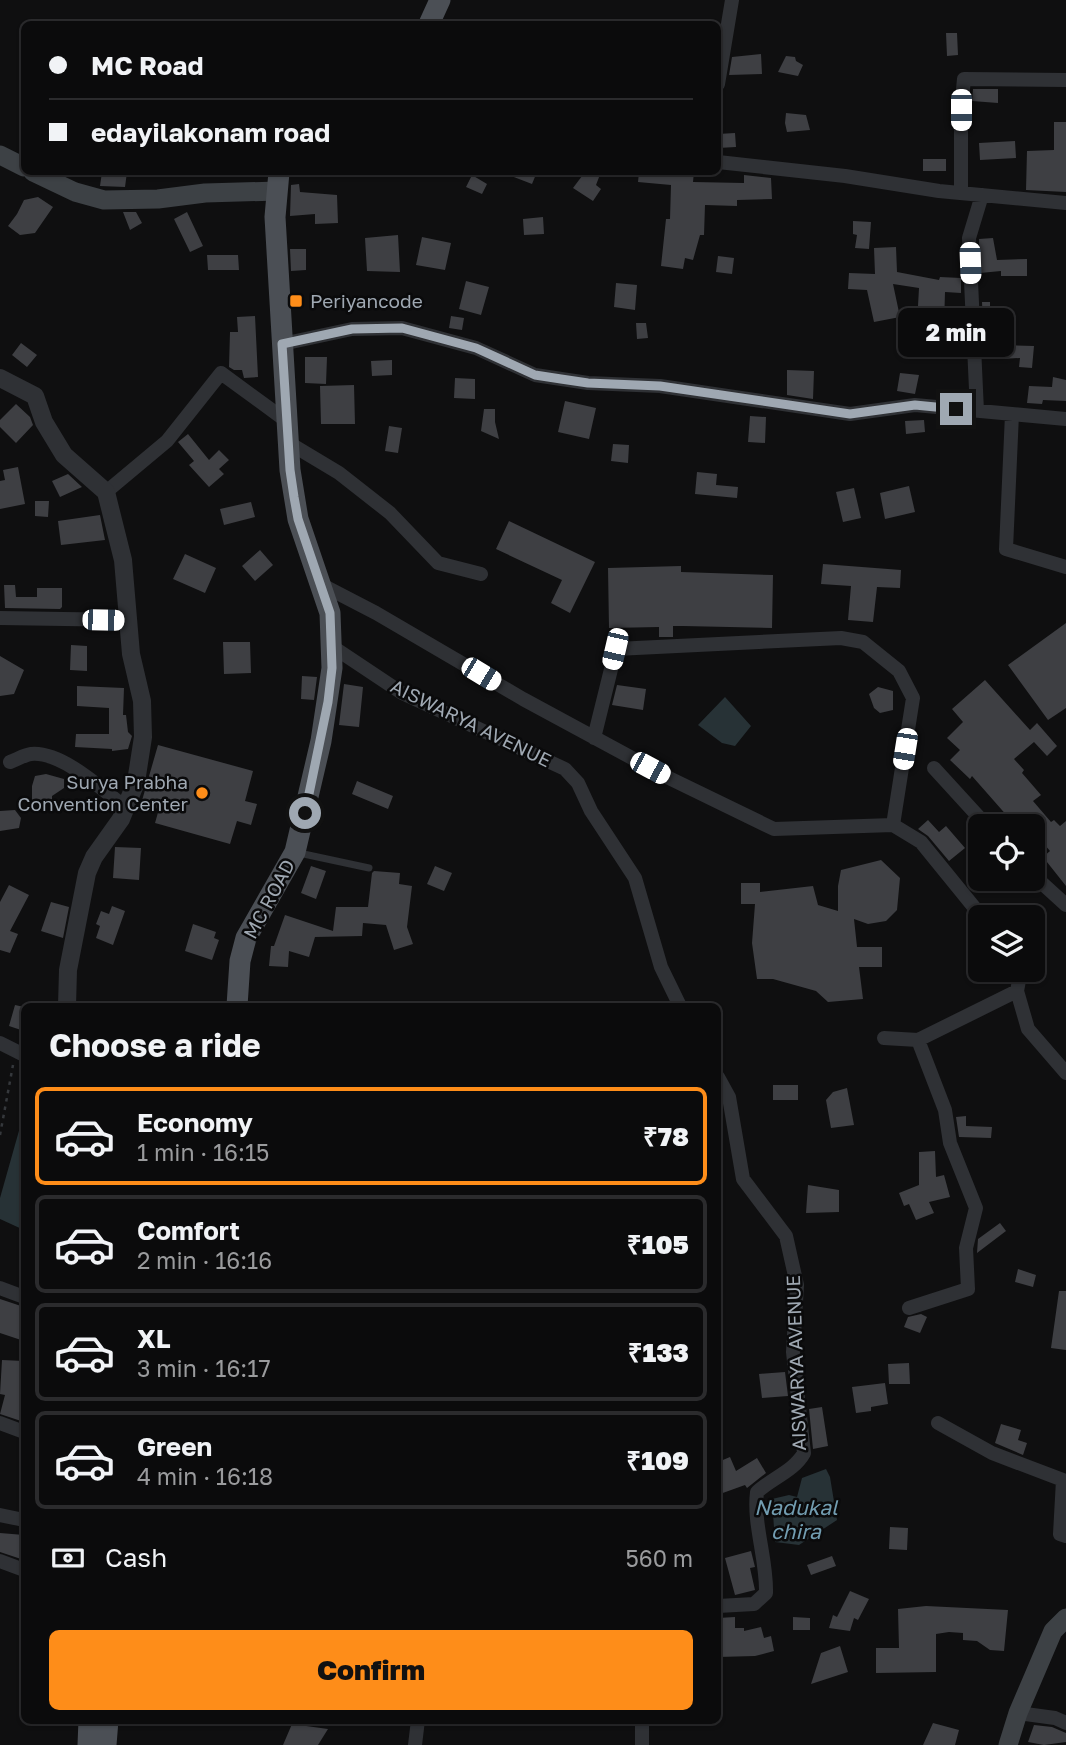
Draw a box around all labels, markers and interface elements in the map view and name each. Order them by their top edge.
text: MC Road [91,50,203,81]
car [951,89,972,131]
text: edayilakonam road [91,117,330,148]
car [959,242,982,284]
place label: Periyancode [310,289,423,312]
marker: Periyancode [288,293,304,309]
callout: 2 min [898,308,1014,356]
text: 2 min [926,318,986,346]
route end [940,393,972,425]
car [82,609,125,631]
car [601,626,630,672]
car [458,654,505,694]
street label: AISWARYA AVENUE [387,674,555,771]
car [892,727,919,771]
car [627,749,674,787]
place label: Surya Prabha Convention Center [18,770,189,815]
marker: Surya Prabha Convention Center [194,785,210,801]
route start [289,797,321,829]
map controls [968,814,1045,982]
button: locate [968,814,1045,891]
street label: MC ROAD [238,855,299,942]
button: layers [968,905,1045,982]
text: Choose a ride [49,1026,261,1064]
icon: car [53,1105,116,1168]
text: Economy [137,1107,253,1138]
text: ₹78 [643,1121,689,1152]
text: 1 min · 16:15 [137,1138,269,1166]
icon: car [53,1213,116,1276]
text: Comfort [137,1215,240,1246]
text: ₹105 [627,1229,689,1260]
text: 2 min · 16:16 [137,1246,272,1274]
street label: AISWARYA AVENUE [781,1275,810,1451]
icon: car [53,1321,116,1384]
text: XL [137,1323,171,1354]
text: ₹133 [628,1337,689,1368]
text: 3 min · 16:17 [137,1354,271,1382]
icon: car [53,1429,116,1492]
text: Green [137,1431,212,1462]
text: ₹109 [626,1445,689,1476]
text: 4 min · 16:18 [137,1462,273,1490]
water label: Nadukal chira [754,1494,839,1544]
icon: cash [49,1539,87,1577]
text: Cash [105,1542,167,1573]
text: 560 m [625,1544,693,1572]
button: Confirm [49,1630,693,1710]

